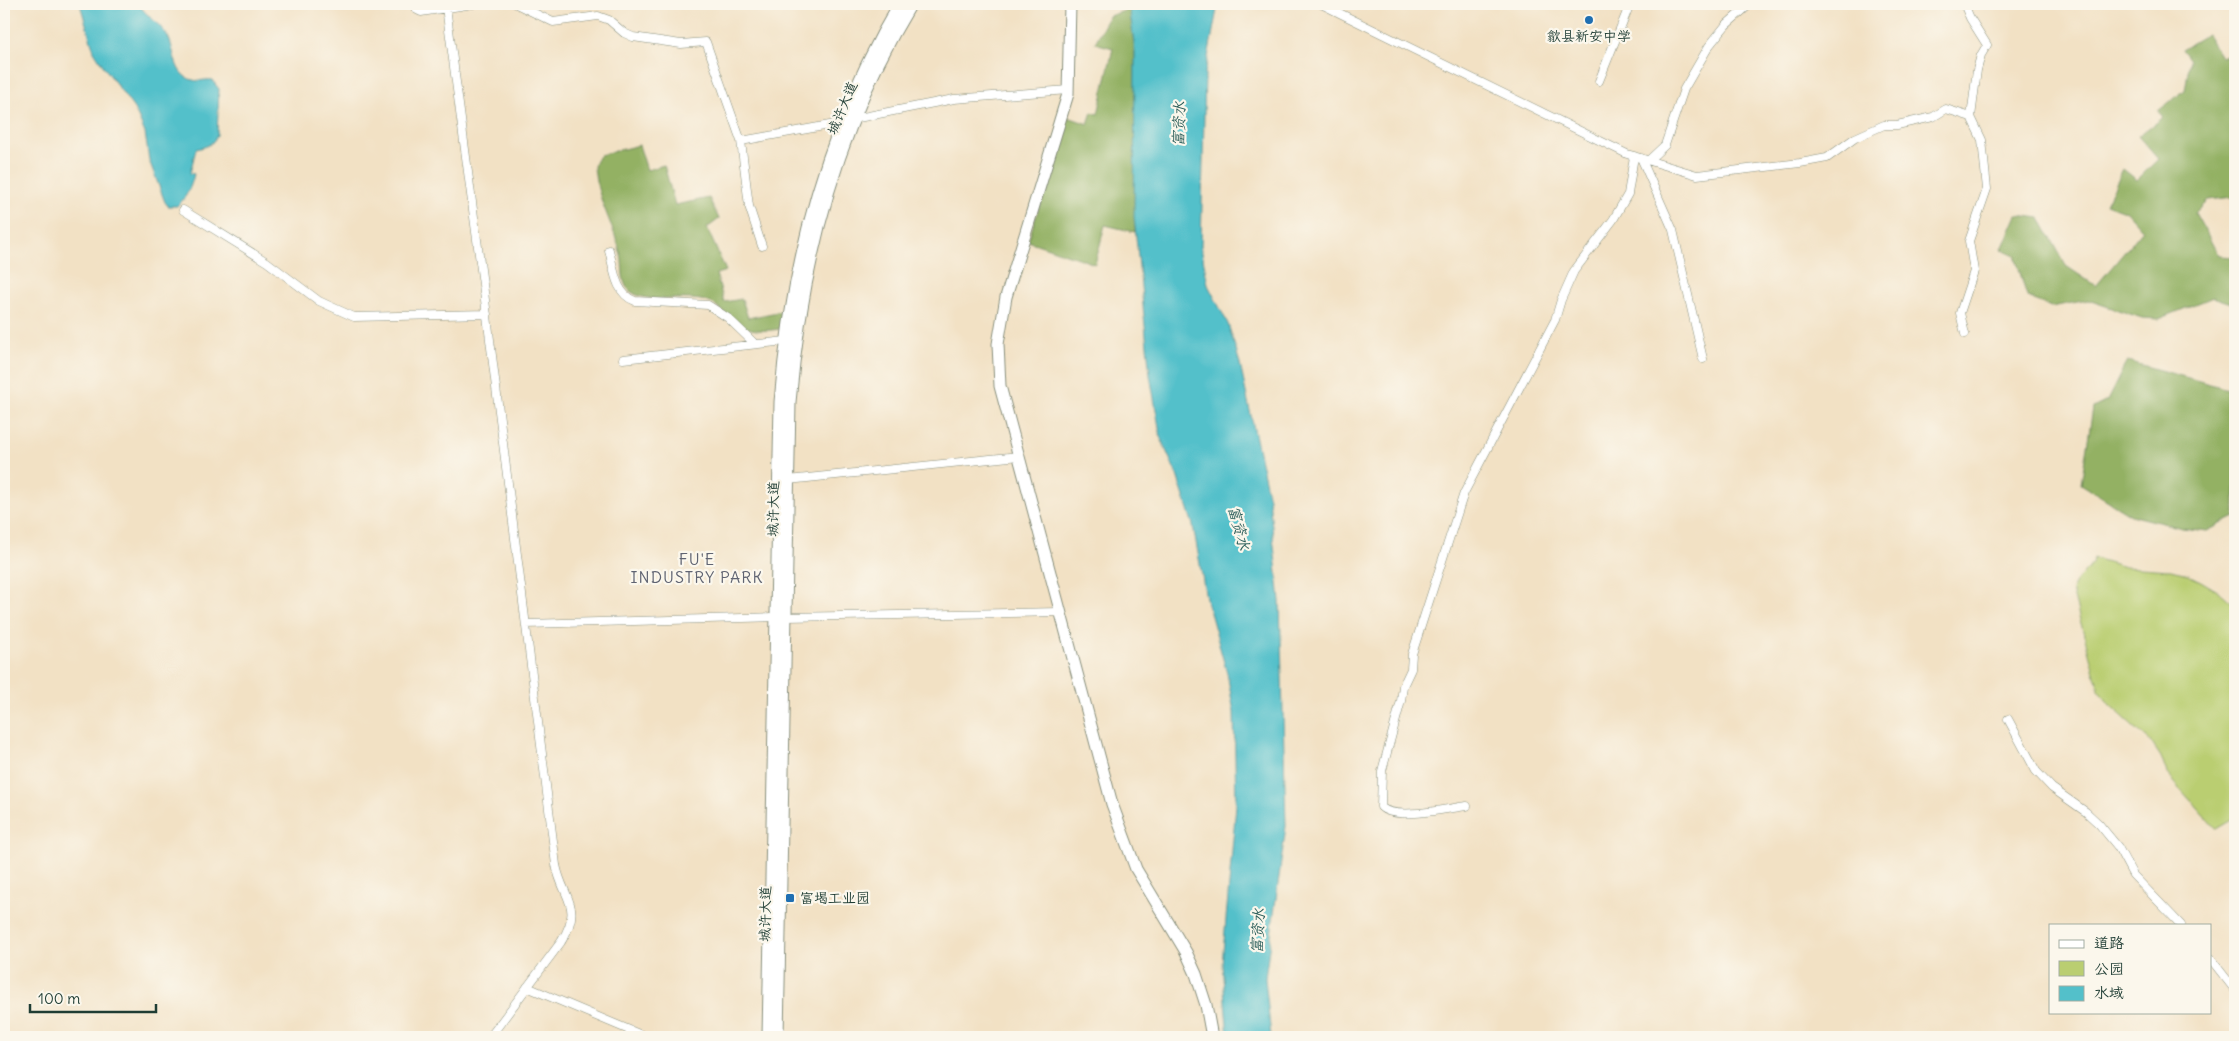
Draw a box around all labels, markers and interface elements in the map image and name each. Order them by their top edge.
marker: 歙县新安中学 [1583,14,1595,26]
place label: 歙县新安中学 [1547,27,1631,45]
street label: 城许大道 [823,79,861,137]
water label: 富资水 [1168,100,1189,147]
street label: 城许大道 [764,481,782,537]
water label: 富资水 [1224,504,1255,553]
district label: FU'E INDUSTRY PARK [631,549,763,587]
street label: 城许大道 [756,886,774,942]
place label: 富堨工业园 [800,889,870,907]
marker: 富堨工业园 [784,892,796,904]
water label: 富资水 [1247,907,1268,954]
legend [2049,924,2212,1014]
text: 道路 [2094,933,2124,952]
text: 公园 [2094,959,2124,978]
scale bar [30,981,156,1013]
text: 水域 [2094,983,2124,1002]
text: 100 m [38,989,80,1008]

